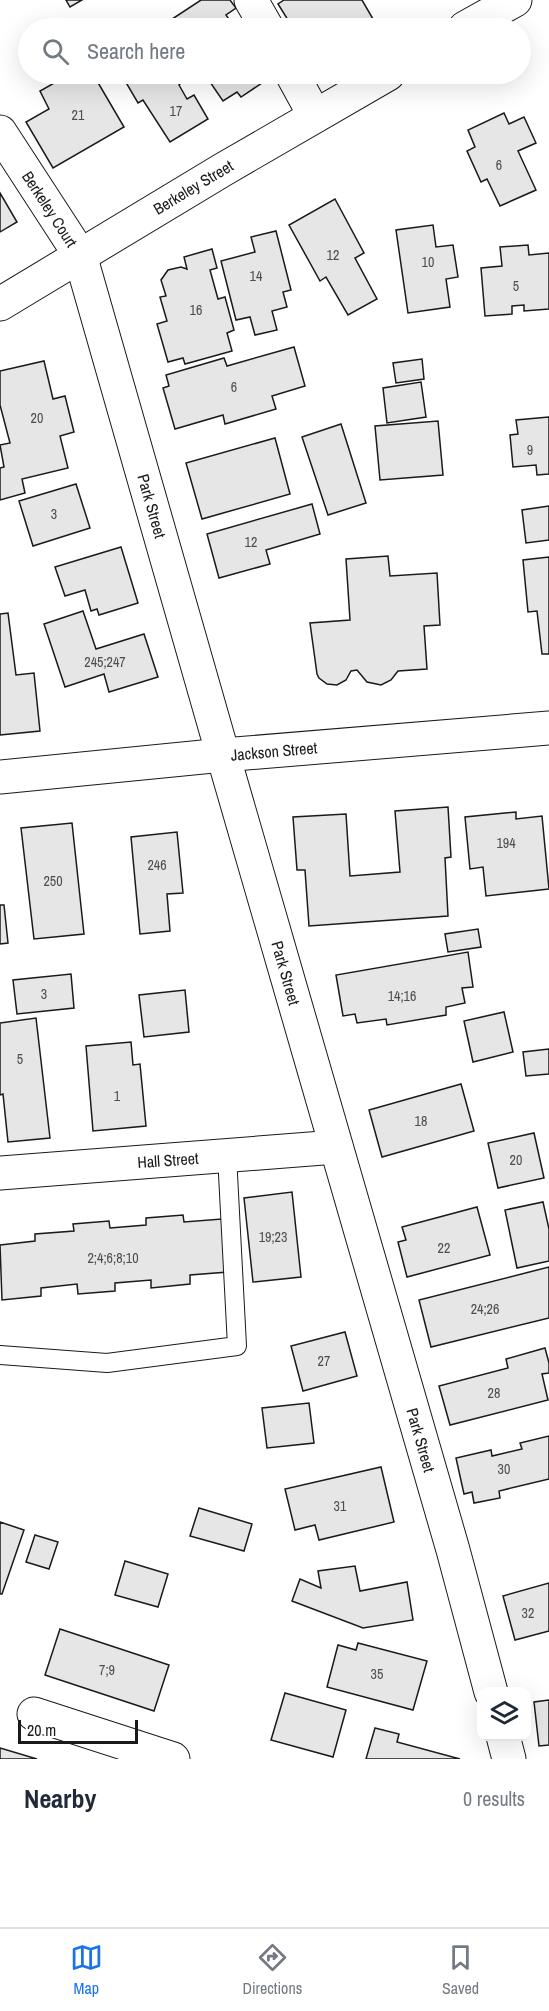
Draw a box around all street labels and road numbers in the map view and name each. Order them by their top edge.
street label: Berkeley Street [149,154,237,220]
street label: Berkeley Court [17,167,83,252]
street label: Park Street [132,471,172,541]
street label: Jackson Street [230,736,319,766]
street label: Park Street [266,938,306,1008]
street label: Hall Street [137,1147,200,1173]
street label: Park Street [401,1405,441,1475]

